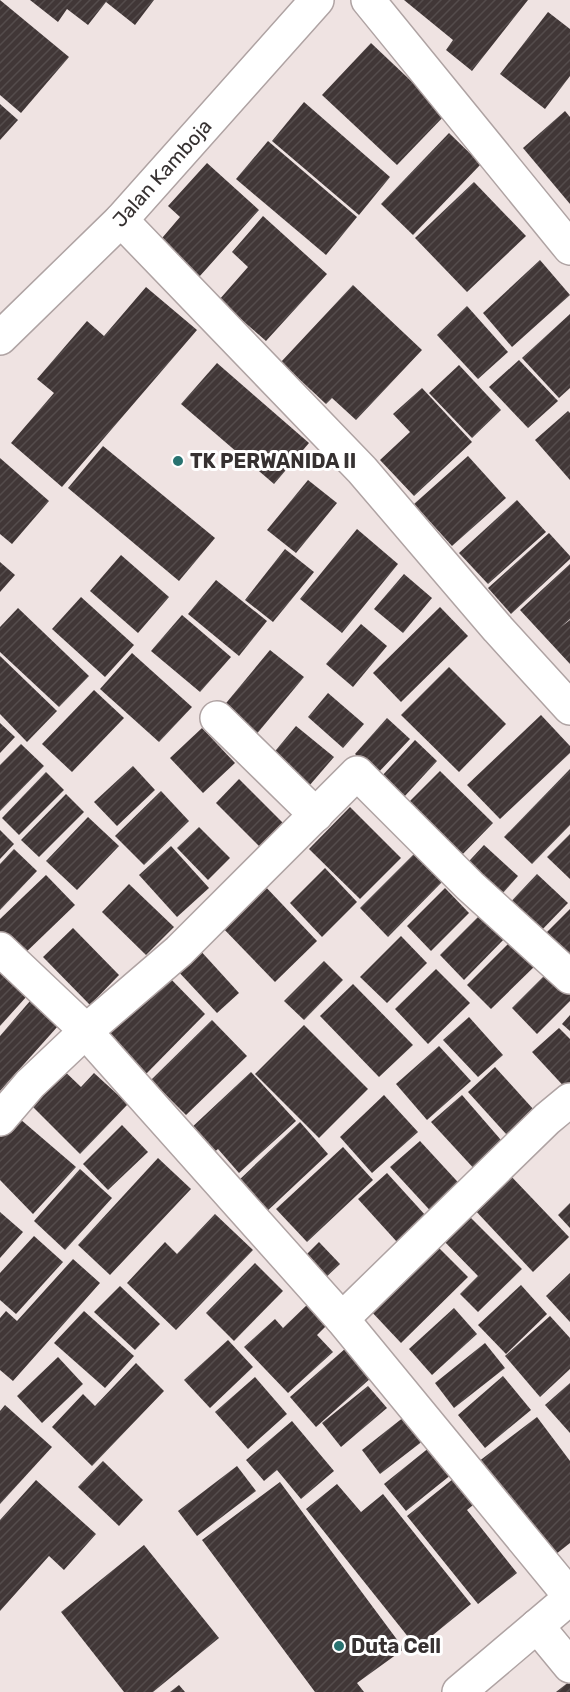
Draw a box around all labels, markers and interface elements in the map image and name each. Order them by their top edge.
street label: Jalan Kamboja [107,114,217,232]
place label: TK PERWANIDA II [190,449,356,473]
marker: TK PERWANIDA II [171,454,185,468]
place label: Duta Cell [351,1634,441,1658]
marker: Duta Cell [332,1639,346,1653]

